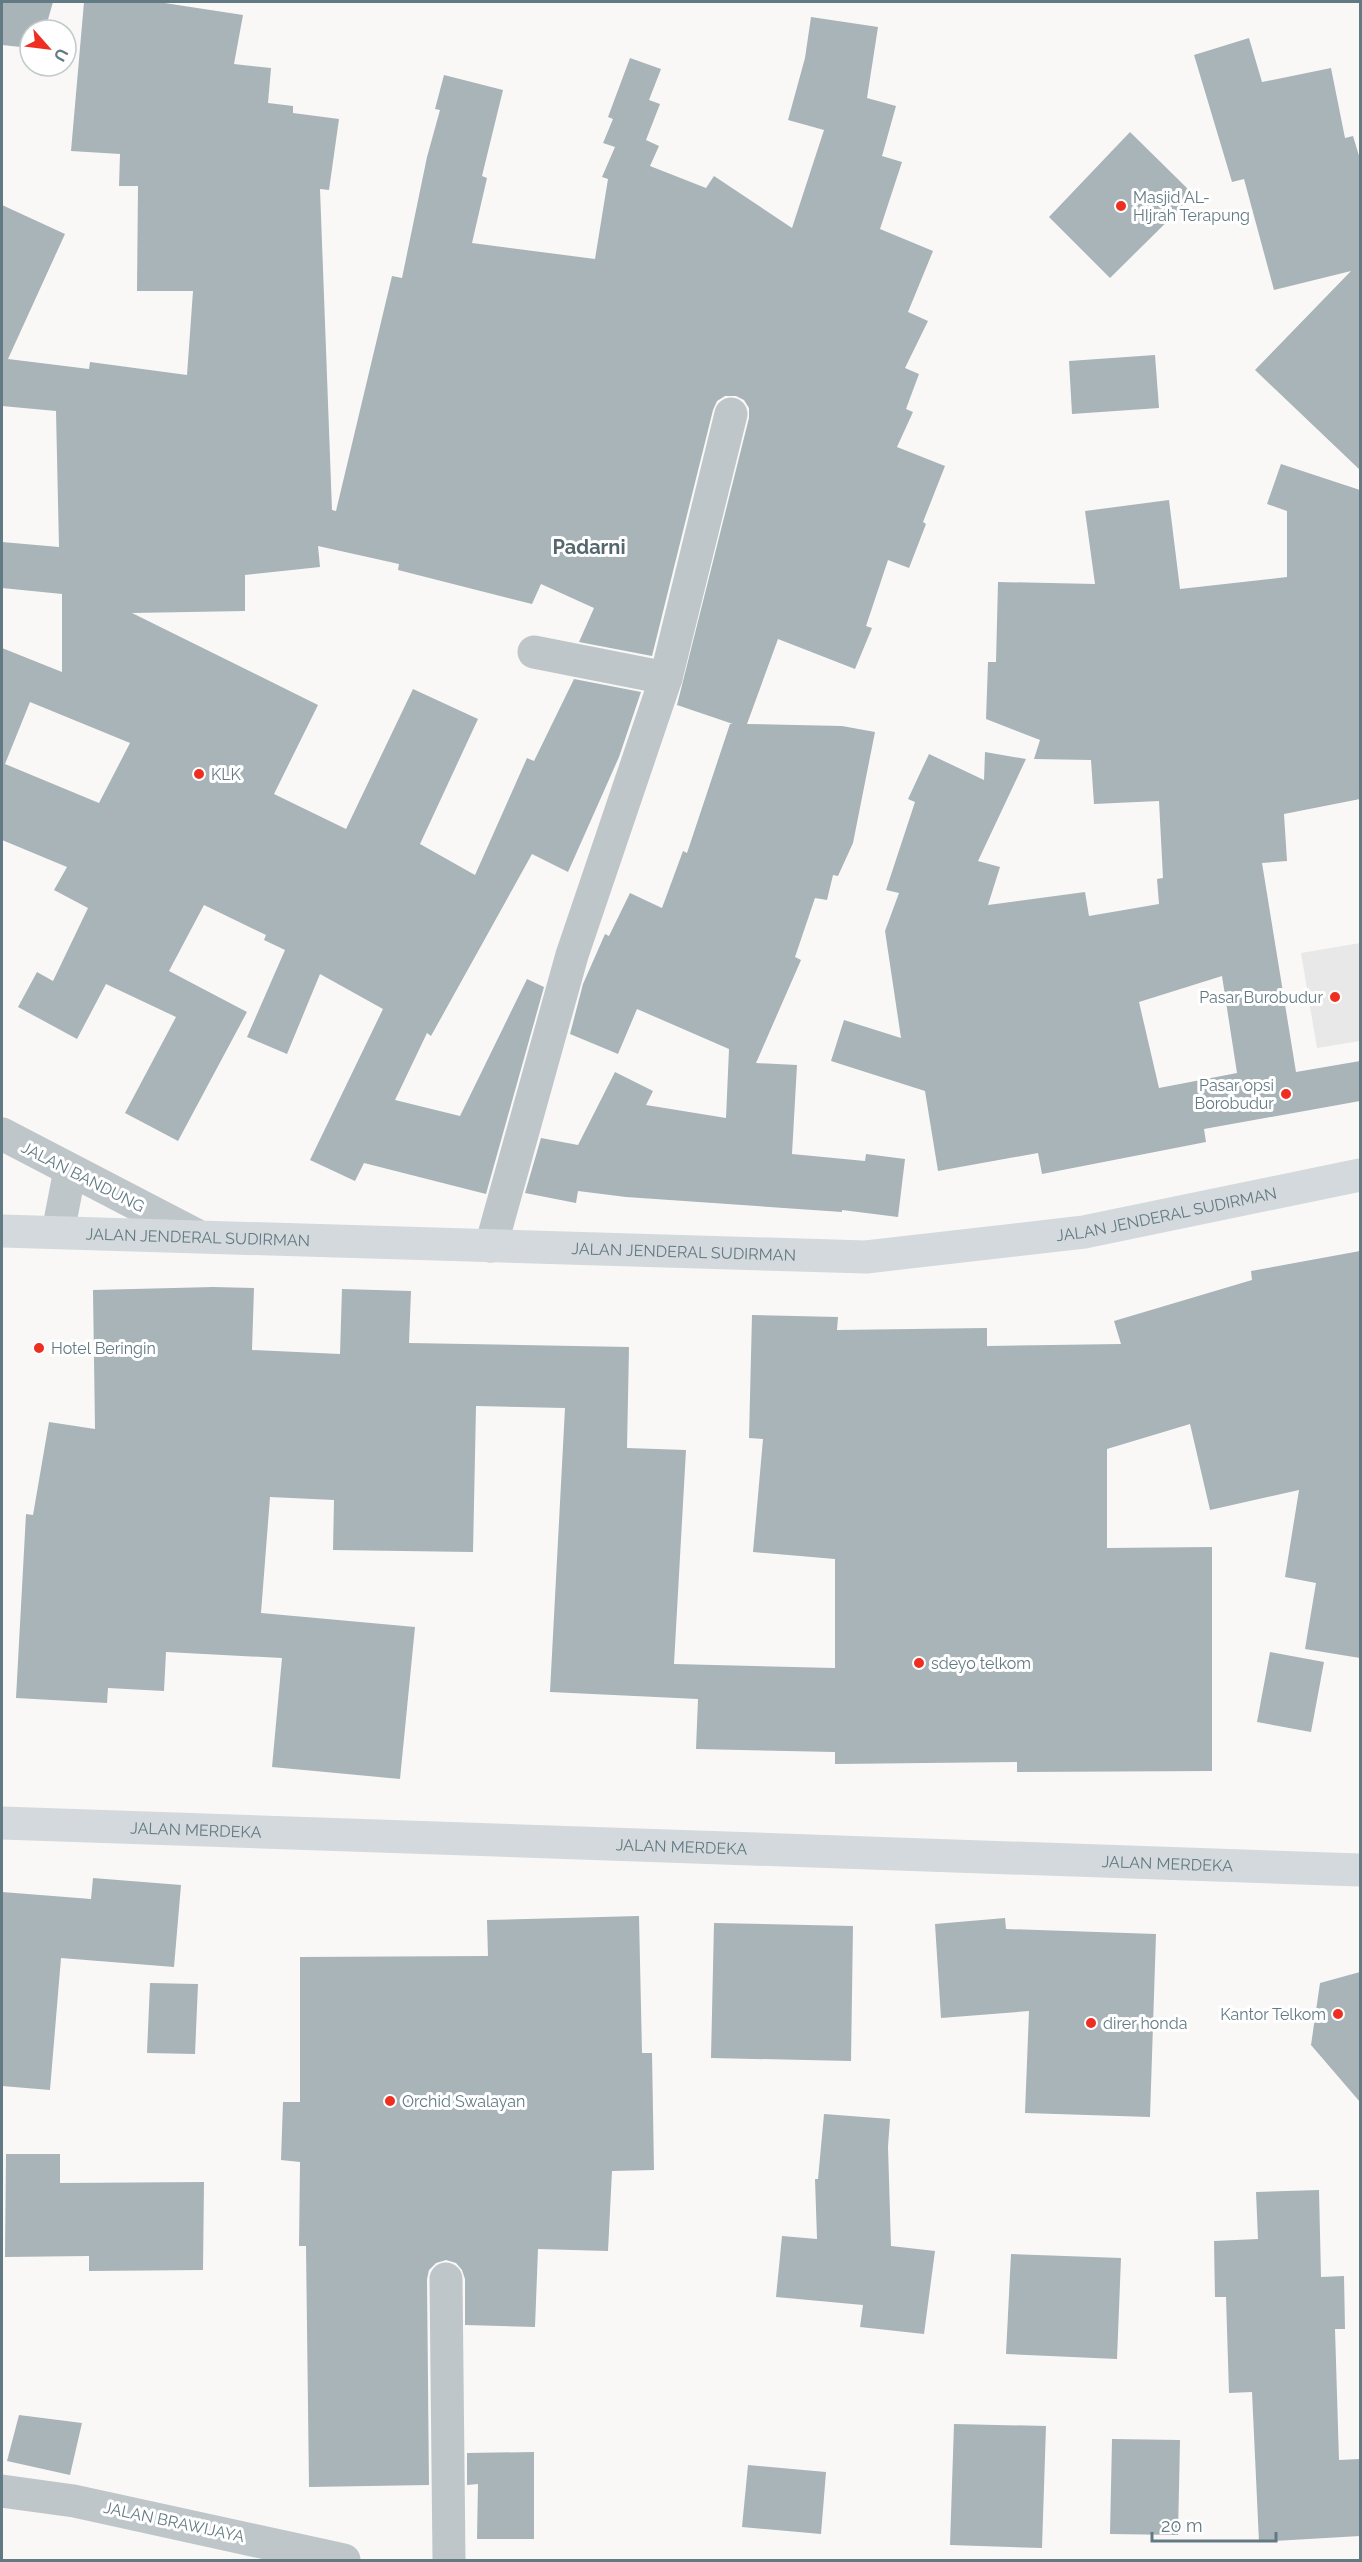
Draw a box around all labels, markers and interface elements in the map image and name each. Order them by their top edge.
north arrow [18,18,78,78]
text: U [50,45,72,65]
place label: Masjid AL- HIjrah Terapung [1133,188,1250,225]
marker: Masjid AL- HIjrah Terapung [1114,199,1128,213]
district label: Padarni [552,535,626,559]
place label: KLK [211,765,242,784]
marker: KLK [192,767,206,781]
place label: Pasar Burobudur [1199,988,1323,1007]
marker: Pasar Burobudur [1328,990,1342,1004]
place label: Pasar opsi Borobudur [1194,1076,1274,1113]
marker: Pasar opsi Borobudur [1279,1087,1293,1101]
street label: JALAN BANDUNG [18,1138,148,1216]
street label: JALAN JENDERAL SUDIRMAN [1055,1183,1278,1245]
street label: JALAN JENDERAL SUDIRMAN [85,1224,310,1250]
street label: JALAN JENDERAL SUDIRMAN [571,1239,796,1264]
place label: Hotel Beringin [51,1339,156,1358]
marker: Hotel Beringin [32,1341,46,1355]
place label: sdeyo telkom [931,1654,1031,1673]
marker: sdeyo telkom [912,1656,926,1670]
street label: JALAN MERDEKA [130,1818,262,1841]
street label: JALAN MERDEKA [616,1835,748,1858]
street label: JALAN MERDEKA [1101,1852,1233,1875]
place label: Kantor Telkom [1220,2005,1326,2024]
marker: Kantor Telkom [1331,2007,1345,2021]
place label: direr honda [1103,2014,1187,2033]
marker: direr honda [1084,2016,1098,2030]
place label: Orchid Swalayan [402,2092,525,2111]
marker: Orchid Swalayan [383,2094,397,2108]
street label: JALAN BRAWIJAYA [102,2498,246,2546]
scale bar [1152,2505,1276,2543]
text: 20 m [1161,2515,1203,2536]

